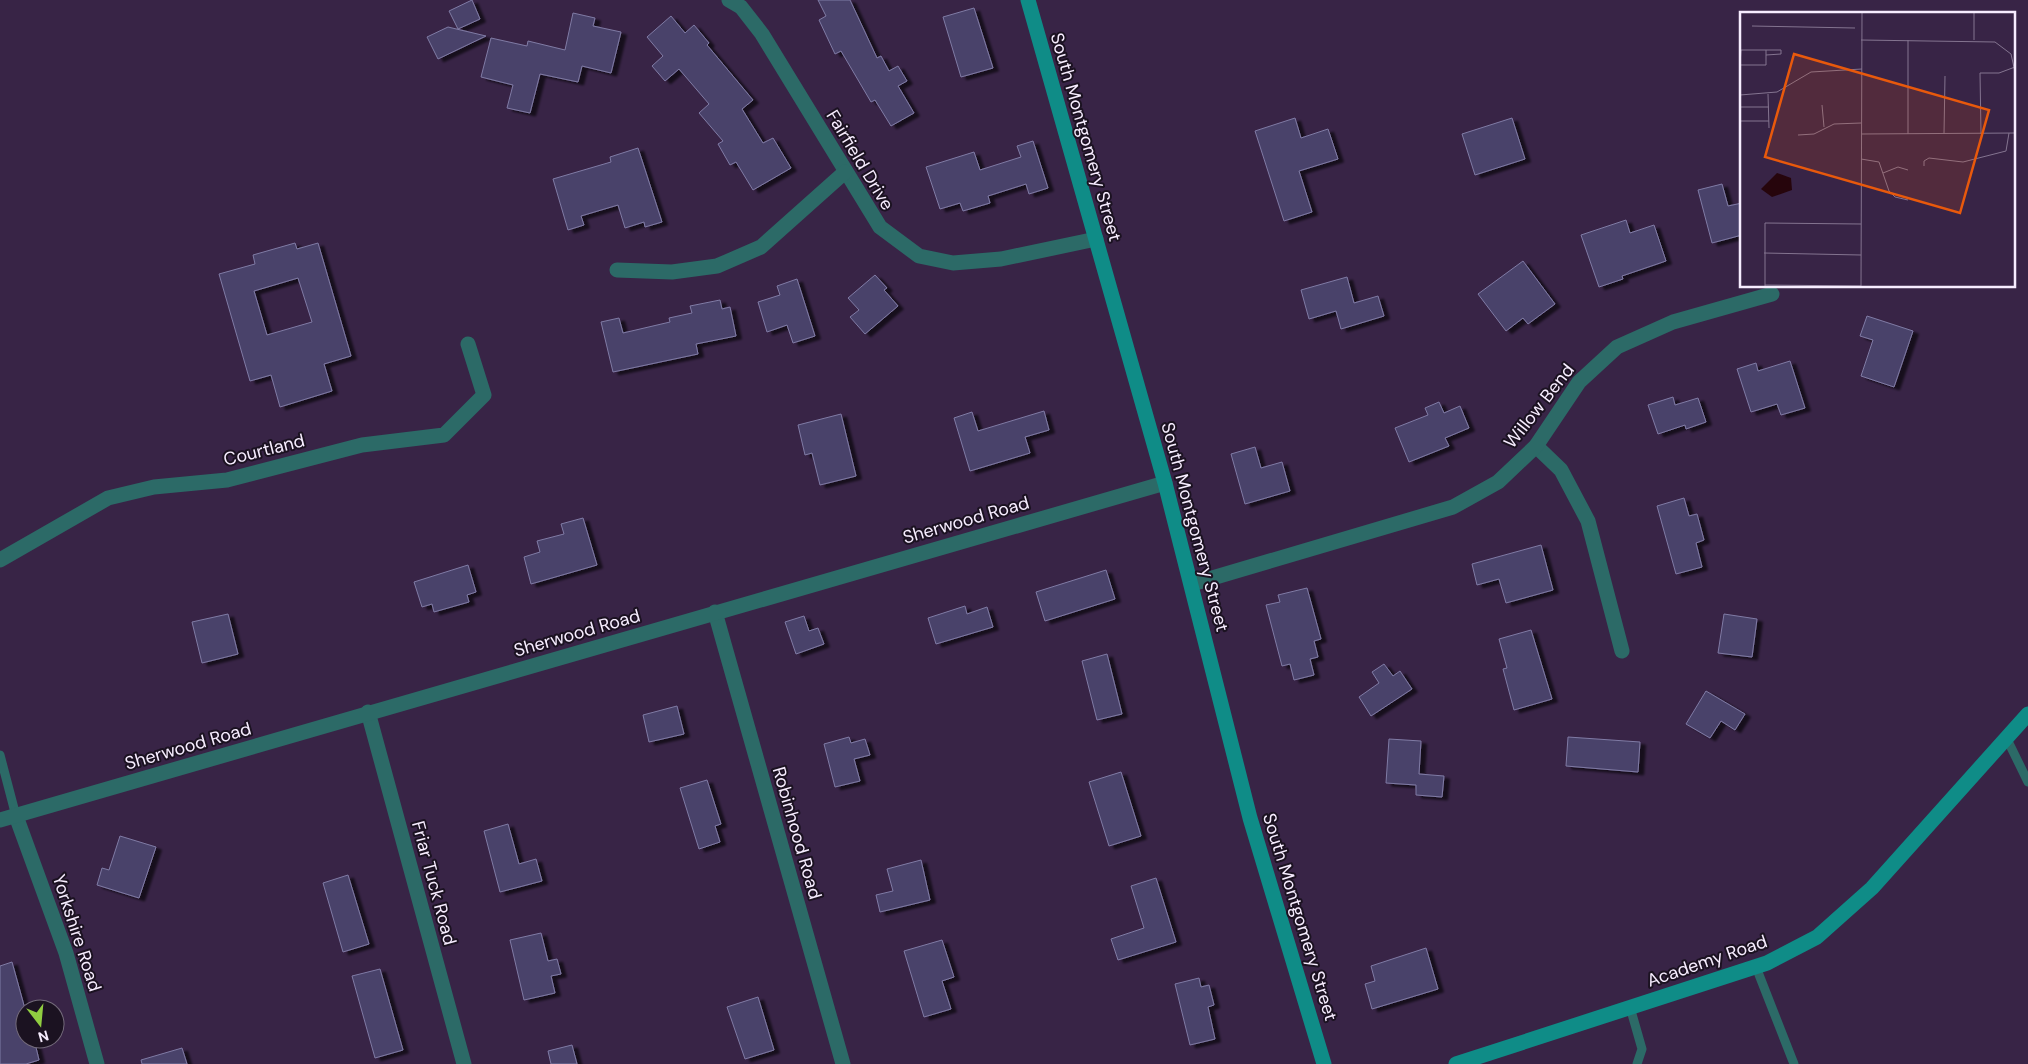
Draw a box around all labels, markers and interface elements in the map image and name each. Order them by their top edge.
inset map [1740,12,2016,288]
street label: South Montgomery Street [1045,30,1127,244]
street label: Fairfield Drive [821,105,899,215]
street label: Willow Bend [1498,359,1580,453]
street label: South Montgomery Street [1155,420,1235,634]
street label: Courtland [221,428,307,472]
street label: Sherwood Road [900,490,1032,550]
street label: Sherwood Road [511,603,643,663]
street label: Sherwood Road [122,716,254,776]
street label: Robinhood Road [767,764,827,902]
street label: South Montgomery Street [1257,810,1343,1024]
street label: Friar Tuck Road [406,818,462,948]
street label: Yorkshire Road [47,871,107,995]
street label: Academy Road [1644,929,1770,993]
north arrow [15,999,65,1049]
text: N [36,1026,51,1047]

